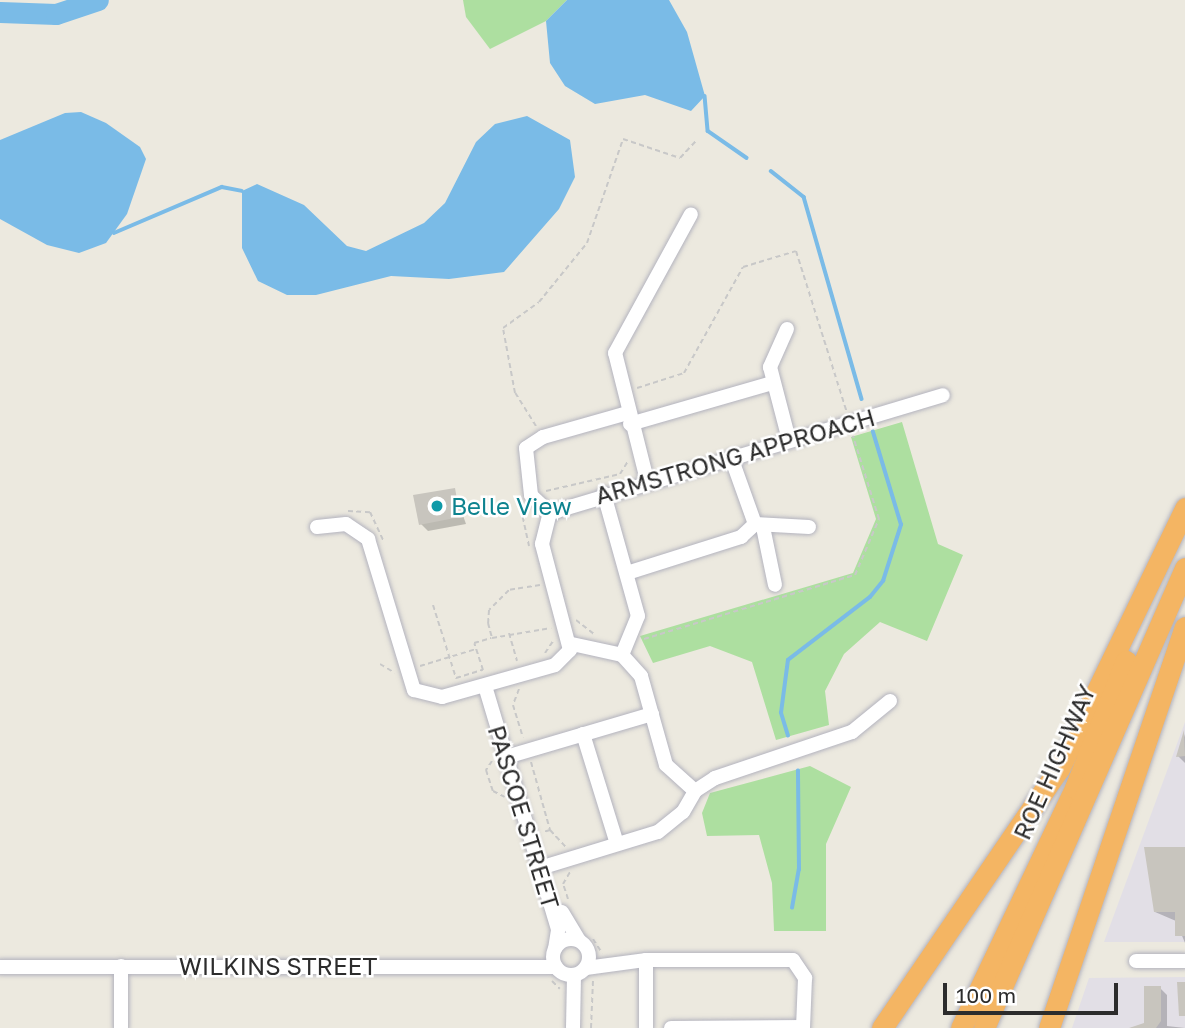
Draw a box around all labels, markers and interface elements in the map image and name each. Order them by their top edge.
street label: ARMSTRONG APPROACH [592,402,878,510]
place label: Belle View [451,492,572,520]
marker: Belle View [429,498,445,514]
street label: ROE HIGHWAY [1007,680,1101,844]
street label: PASCOE STREET [482,722,566,912]
street label: WILKINS STREET [179,952,377,980]
scale bar [947,968,1122,1012]
text: 100 m [956,982,1016,1008]

